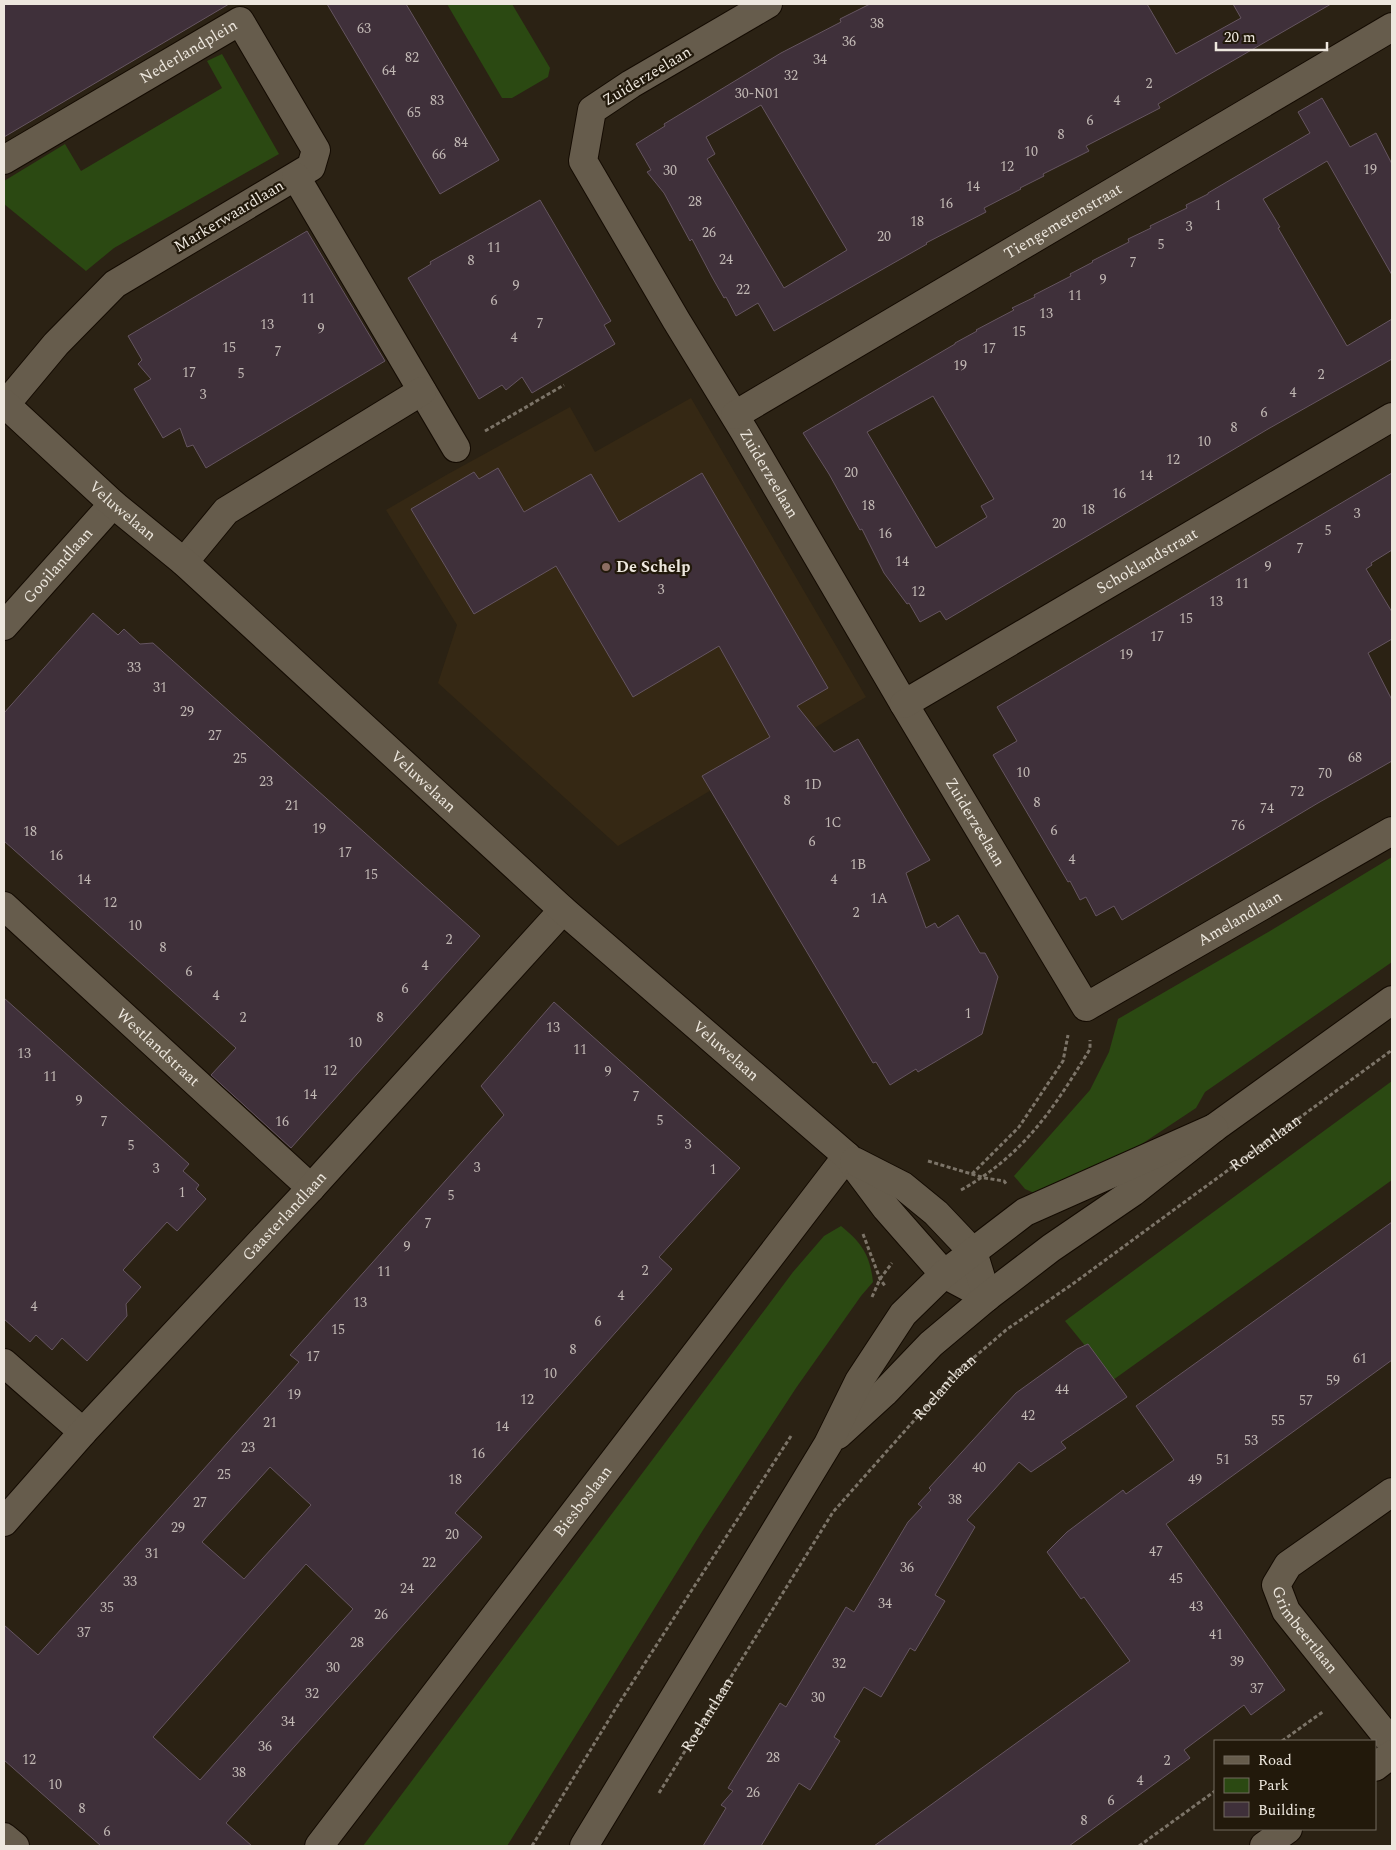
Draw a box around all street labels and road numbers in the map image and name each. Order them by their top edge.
street label: Nederlandplein [135,13,242,90]
street label: Zuiderzeelaan [598,40,696,112]
street label: Markerwaardlaan [169,174,289,258]
street label: Tiengemetenstraat [999,177,1127,266]
street label: Zuiderzeelaan [733,424,805,523]
street label: Veluwelaan [83,475,161,546]
street label: Gooilandlaan [17,522,99,609]
street label: Schoklandstraat [1092,522,1203,600]
street label: Veluwelaan [385,745,462,818]
street label: Zuiderzeelaan [939,773,1011,871]
street label: Amelandlaan [1193,885,1287,952]
street label: Westlandstraat [110,1002,206,1093]
street label: Veluwelaan [687,1015,764,1087]
street label: Roelantlaan [1224,1108,1306,1177]
street label: Gaasterlandlaan [237,1166,333,1266]
street label: Roelantlaan [907,1348,982,1426]
street label: Biesboslaan [548,1461,618,1542]
street label: Grimbeertlaan [1265,1582,1344,1679]
street label: Roelantlaan [675,1673,740,1757]

